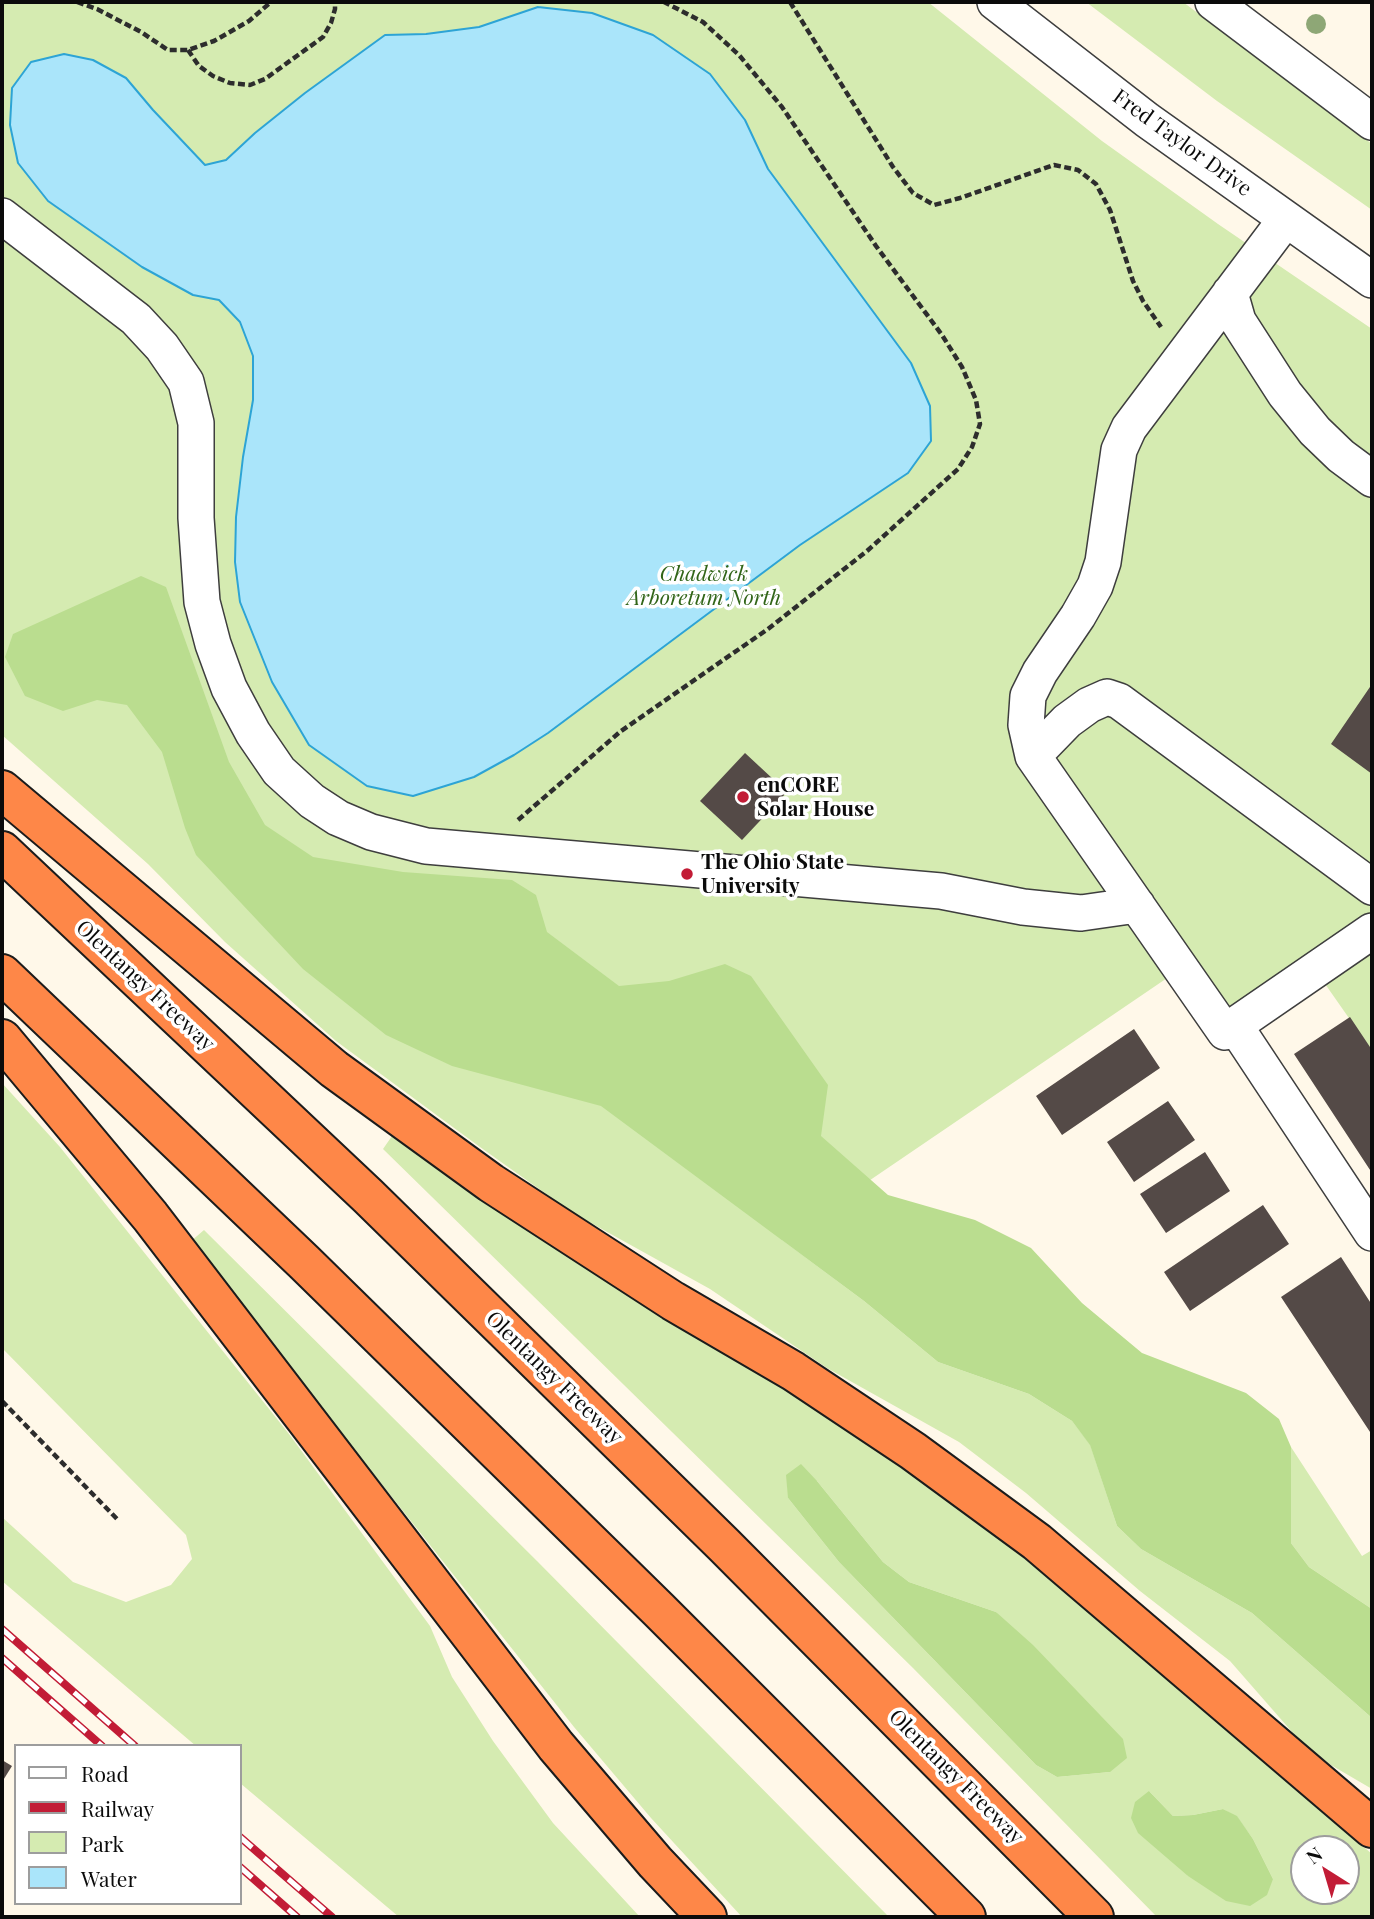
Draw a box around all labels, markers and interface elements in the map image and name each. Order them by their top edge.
street label: Fred Taylor Drive [1108,84,1256,202]
park label: Chadwick Arboretum North [627,561,781,611]
place label: enCORE Solar House [757,772,874,822]
marker: enCORE Solar House [735,789,751,805]
place label: The Ohio State University [701,849,844,899]
marker: The Ohio State University [679,866,695,882]
street label: Olentangy Freeway [71,915,219,1057]
street label: Olentangy Freeway [480,1306,628,1450]
street label: Olentangy Freeway [883,1704,1029,1850]
legend [14,1744,242,1905]
text: Road [81,1759,129,1787]
text: Railway [81,1794,154,1822]
text: Park [81,1829,124,1857]
north arrow [1290,1835,1360,1905]
text: N [1300,1840,1327,1869]
text: Water [81,1864,137,1892]

